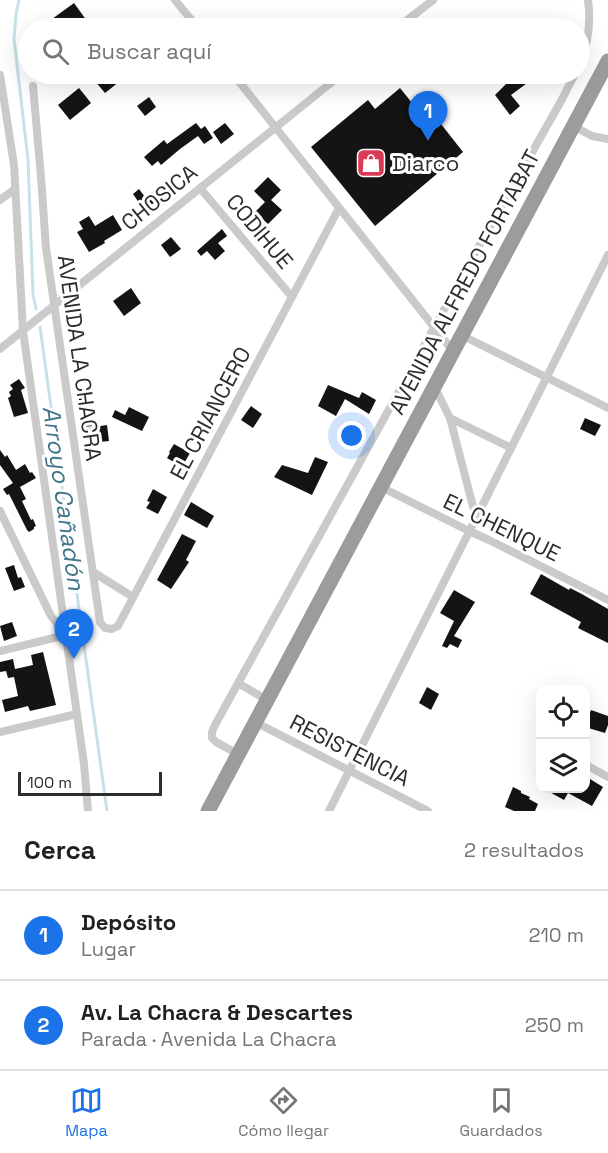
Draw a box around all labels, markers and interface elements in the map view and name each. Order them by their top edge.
search box [18,18,590,84]
icon: search [39,35,72,68]
text: Buscar aquí [87,37,212,65]
pin: 1 [408,92,448,141]
street label: AVENIDA ALFREDO FORTABAT [382,145,546,419]
shop icon: Diarco [355,147,387,179]
place label: Diarco [392,149,459,177]
street label: CHOSICA [115,158,203,236]
street label: CODIHUE [220,188,300,274]
street label: AVENIDA LA CHACRA [52,253,108,463]
street label: EL CRIANCERO [163,342,257,484]
water label: Arroyo Cañadón [36,404,92,593]
your location [337,421,366,450]
street label: EL CHENQUE [439,487,565,567]
pin: 2 [54,610,94,659]
map controls [536,685,590,793]
button: locate [536,685,590,739]
street label: RESISTENCIA [285,708,415,792]
button: layers [536,739,590,793]
scale bar [18,769,162,796]
text: 100 m [27,772,72,793]
text: Cerca [24,833,96,867]
text: 2 resultados [464,837,584,863]
text: Depósito [81,908,176,936]
text: 1 [39,922,48,948]
text: 210 m [528,922,584,948]
text: Lugar [81,936,136,962]
text: Av. La Chacra & Descartes [81,998,353,1026]
text: 2 [38,1012,49,1038]
text: 250 m [525,1012,584,1038]
text: Parada · Avenida La Chacra [81,1026,337,1052]
tab: Mapa [65,1084,108,1141]
tab: Cómo llegar [238,1084,329,1141]
tab: Guardados [460,1084,543,1141]

